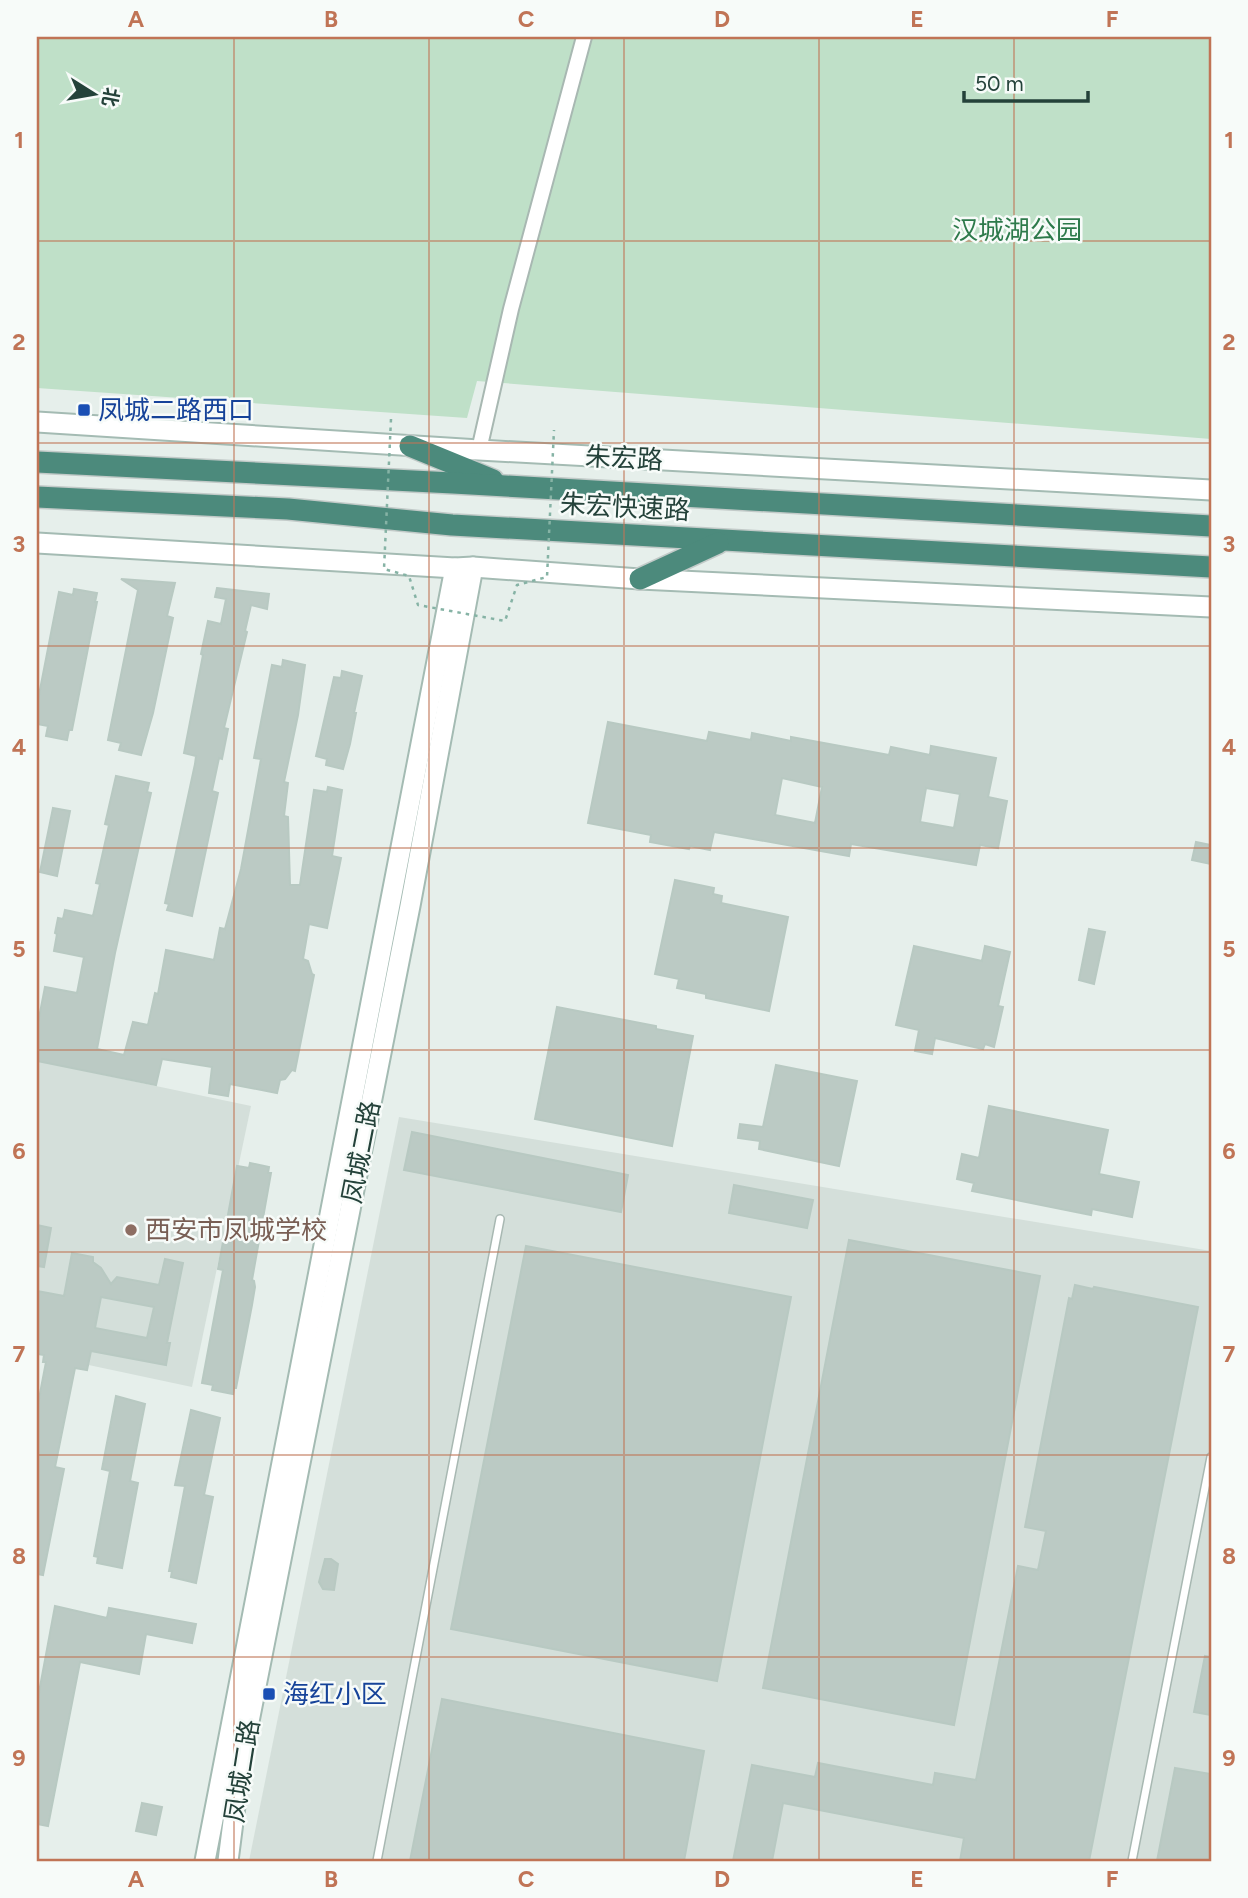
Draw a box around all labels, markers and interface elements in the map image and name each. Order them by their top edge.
text: A [128,5,145,33]
text: B [324,5,338,33]
text: C [518,5,535,33]
text: D [714,5,730,33]
text: E [910,5,924,33]
text: F [1106,5,1119,33]
north arrow [60,60,130,130]
scale bar [964,60,1089,104]
text: 50 m [975,71,1024,96]
text: 北 [97,86,123,109]
text: 1 [14,126,24,154]
text: 1 [1224,126,1234,154]
park label: 汉城湖公园 [952,214,1082,246]
text: 2 [12,328,26,356]
text: 2 [1222,328,1236,356]
place label: 凤城二路西口 [98,394,254,426]
marker: 凤城二路西口 [76,402,92,418]
street label: 朱宏路 [584,440,664,476]
street label: 朱宏快速路 [559,488,691,526]
text: 3 [13,530,25,558]
text: 3 [1223,530,1235,558]
text: 4 [12,733,26,761]
text: 4 [1222,733,1236,761]
text: 5 [12,935,26,963]
text: 5 [1222,935,1236,963]
street label: 凤城二路 [335,1098,387,1206]
text: 6 [12,1137,26,1165]
text: 6 [1222,1137,1236,1165]
place label: 西安市凤城学校 [145,1214,327,1246]
marker: 西安市凤城学校 [123,1222,139,1238]
text: 7 [13,1340,26,1368]
text: 7 [1223,1340,1236,1368]
text: 8 [12,1542,26,1570]
text: 8 [1222,1542,1236,1570]
place label: 海红小区 [283,1678,387,1710]
marker: 海红小区 [261,1686,277,1702]
street label: 凤城二路 [218,1717,266,1825]
text: 9 [12,1744,26,1772]
text: 9 [1222,1744,1236,1772]
text: A [128,1865,145,1893]
text: B [324,1865,338,1893]
text: C [518,1865,535,1893]
text: D [714,1865,730,1893]
text: E [910,1865,924,1893]
text: F [1106,1865,1119,1893]

